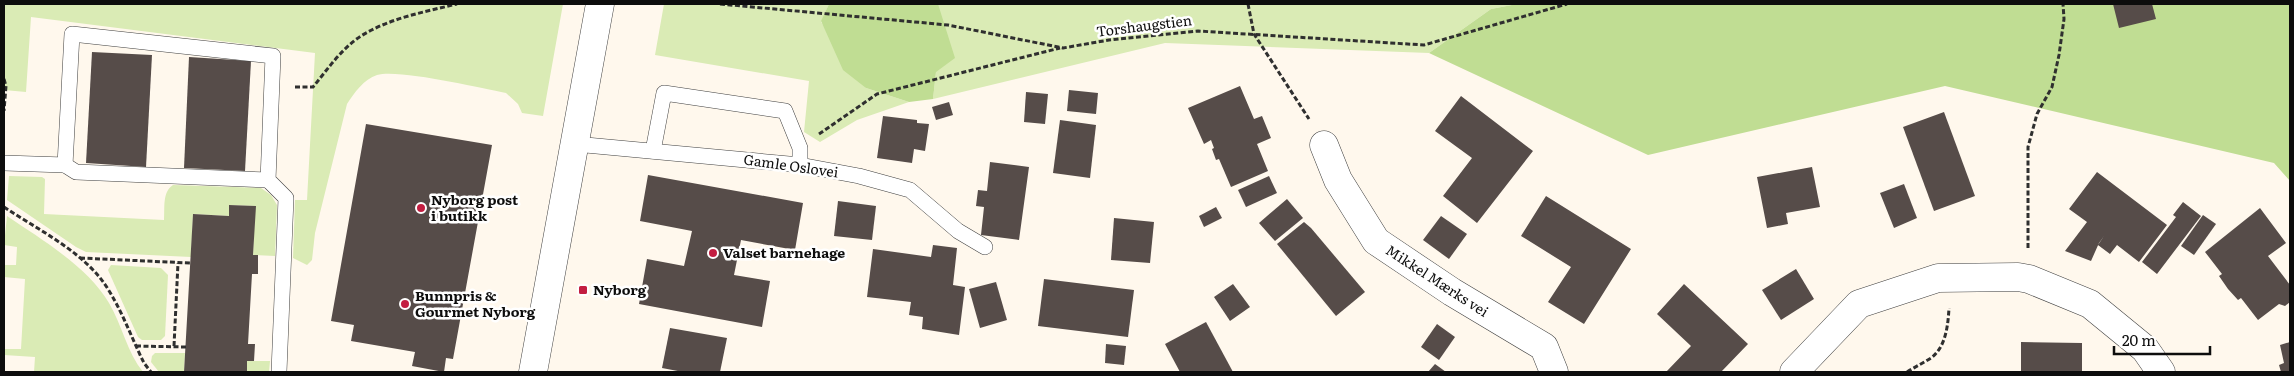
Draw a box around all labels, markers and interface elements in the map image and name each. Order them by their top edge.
street label: Torshaugstien [1095,9,1193,41]
street label: Gamle Oslovei [742,148,840,182]
place label: Nyborg post i butikk [431,189,519,225]
marker: Nyborg post i butikk [415,202,427,214]
street label: Mikkel Mærks vei [1382,239,1493,321]
place label: Valset barnehage [723,242,845,262]
marker: Valset barnehage [707,247,719,259]
place label: Nyborg [593,279,647,299]
marker: Nyborg [577,284,589,296]
place label: Bunnpris & Gourmet Nyborg [415,285,536,321]
marker: Bunnpris & Gourmet Nyborg [399,298,411,310]
scale bar [2114,324,2210,356]
text: 20 m [2122,328,2156,351]

